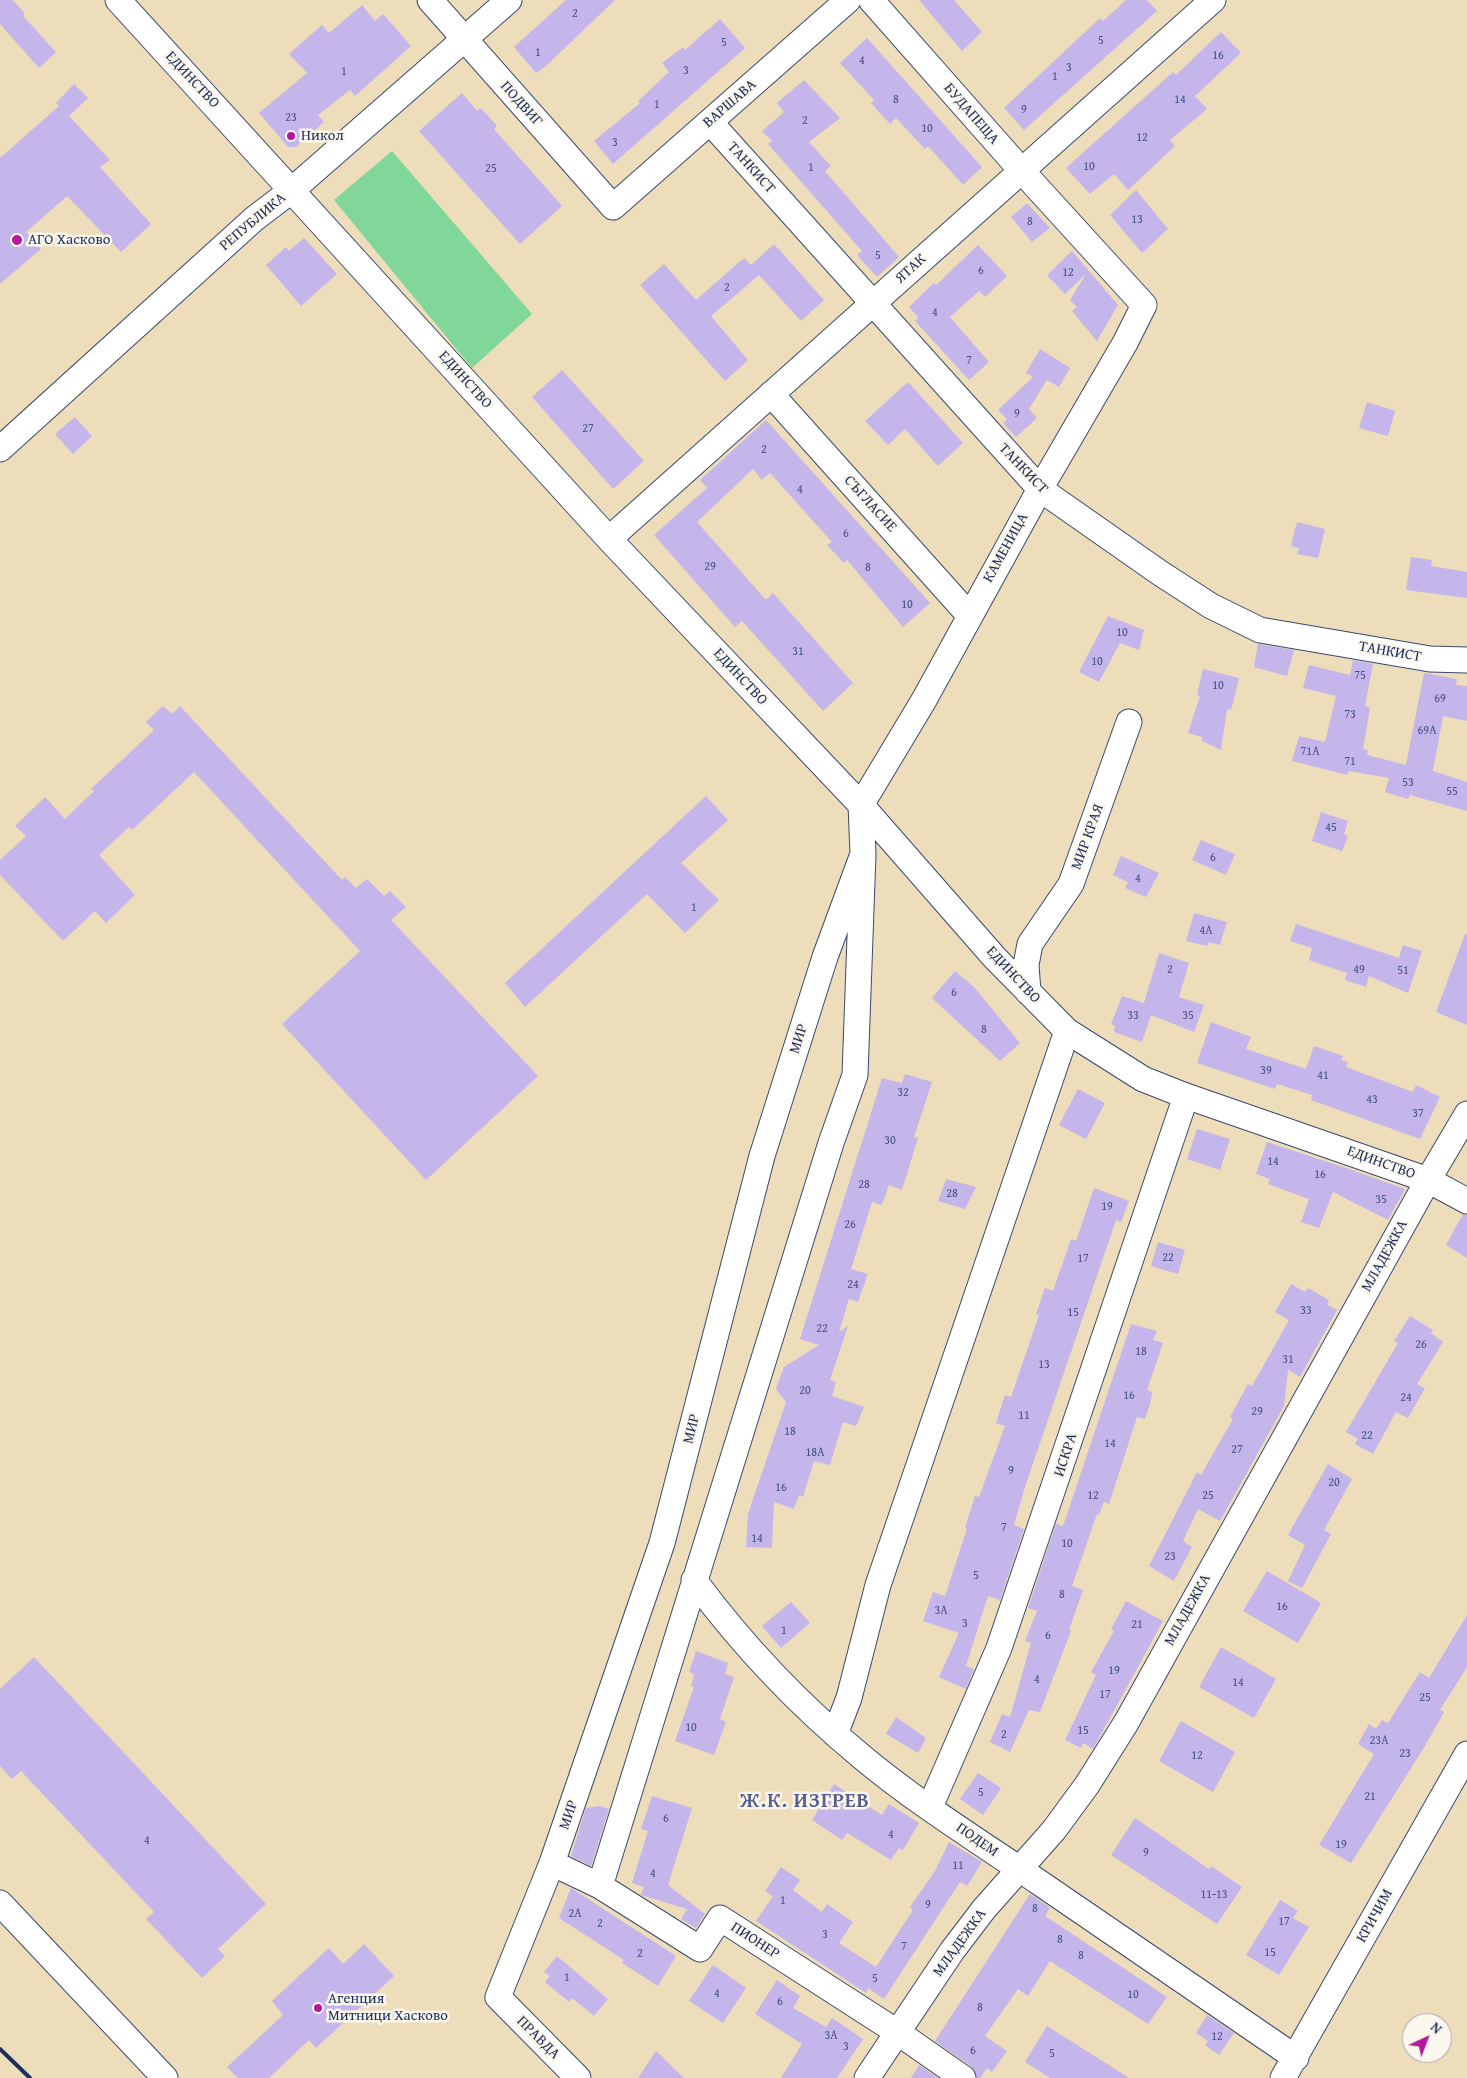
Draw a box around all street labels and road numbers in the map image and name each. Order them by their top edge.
street label: ЕДИНСТВО [161,48,223,112]
street label: ВАРШАВА [700,76,760,132]
street label: ПОДВИГ [496,78,546,130]
street label: БУДАПЕЩА [939,80,1003,148]
street label: ТАНКИСТ [723,138,779,198]
street label: РЕПУБЛИКА [216,189,290,255]
street label: ЯТАК [892,250,930,288]
street label: ЕДИНСТВО [434,347,496,413]
street label: ТАНКИСТ [995,440,1051,498]
street label: СЪГЛАСИЕ [840,472,900,536]
street label: КАМЕНИЦА [980,510,1032,586]
street label: ТАНКИСТ [1357,638,1423,666]
street label: ЕДИНСТВО [709,645,771,709]
street label: МИР КРАЯ [1068,802,1108,872]
street label: ЕДИНСТВО [982,943,1044,1007]
street label: МИР [786,1022,812,1056]
street label: ЕДИНСТВО [1344,1142,1418,1184]
street label: МЛАДЕЖКА [1358,1217,1412,1295]
street label: МИР [680,1412,704,1446]
street label: ИСКРА [1051,1431,1081,1479]
street label: МЛАДЕЖКА [1161,1571,1215,1649]
street label: МИР [556,1798,582,1832]
street label: ПОДЕМ [952,1819,1002,1861]
street label: КРИЧИМ [1353,1886,1397,1946]
street label: МЛАДЕЖКА [929,1906,991,1980]
street label: ПИОНЕР [727,1919,783,1963]
street label: ПРАВДА [513,2013,563,2063]

